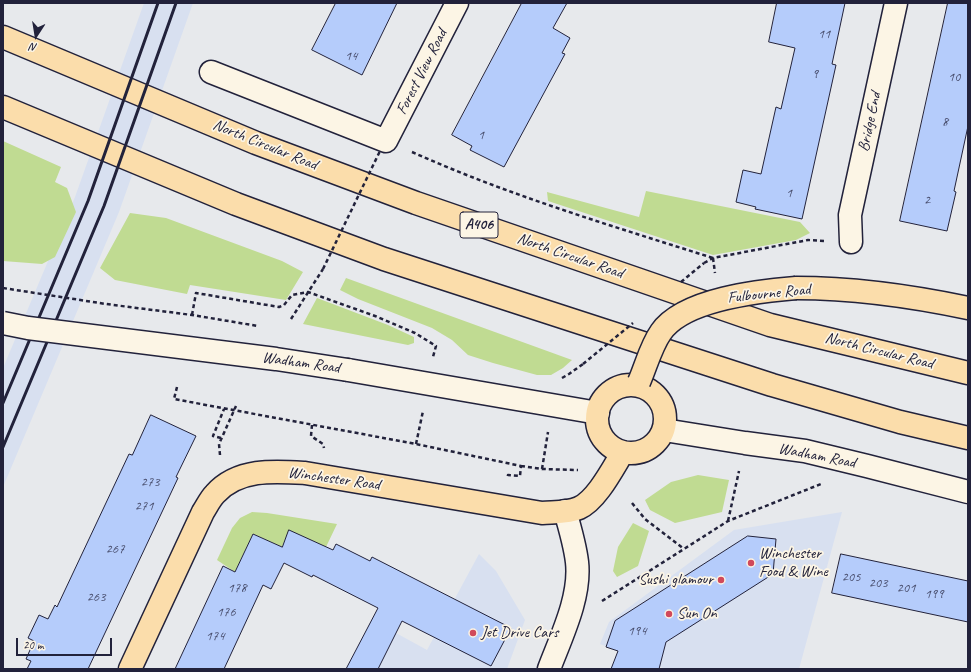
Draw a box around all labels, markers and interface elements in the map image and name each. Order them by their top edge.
north arrow [16,16,56,56]
street label: Forest View Road [392,26,452,118]
house number: 11 [818,26,830,42]
text: N [29,40,38,55]
house number: 14 [345,48,357,64]
house number: 9 [812,66,818,82]
house number: 10 [948,69,960,85]
street label: Bridge End [854,91,886,153]
house number: 8 [942,114,948,130]
street label: North Circular Road [210,115,320,175]
house number: 1 [478,127,484,143]
house number: 1 [786,185,792,201]
house number: 2 [924,192,930,208]
road number: A406 [460,212,498,238]
street label: North Circular Road [514,229,626,283]
street label: Fulbourne Road [727,280,811,308]
street label: North Circular Road [823,328,935,374]
street label: Wadham Road [261,348,341,378]
street label: Wadham Road [777,439,857,473]
street label: Winchester Road [287,463,381,495]
house number: 273 [141,474,159,490]
house number: 271 [135,498,153,514]
house number: 267 [106,541,124,557]
place label: Winchester Food & Wine [759,544,828,582]
marker: Winchester Food & Wine [746,558,756,568]
house number: 205 [842,569,860,585]
place label: Sushi glamour [638,570,713,590]
marker: Sushi glamour [716,575,726,585]
house number: 203 [869,575,887,591]
house number: 178 [228,580,246,596]
house number: 201 [897,580,915,596]
house number: 199 [925,586,943,602]
house number: 263 [87,589,105,605]
house number: 176 [217,604,235,620]
place label: Sun On [677,604,717,624]
marker: Sun On [664,609,674,619]
place label: Jet Drive Cars [481,623,558,643]
house number: 194 [628,623,646,639]
house number: 174 [206,628,224,644]
marker: Jet Drive Cars [468,628,478,638]
scale bar [18,630,114,656]
text: 20 m [23,637,43,653]

